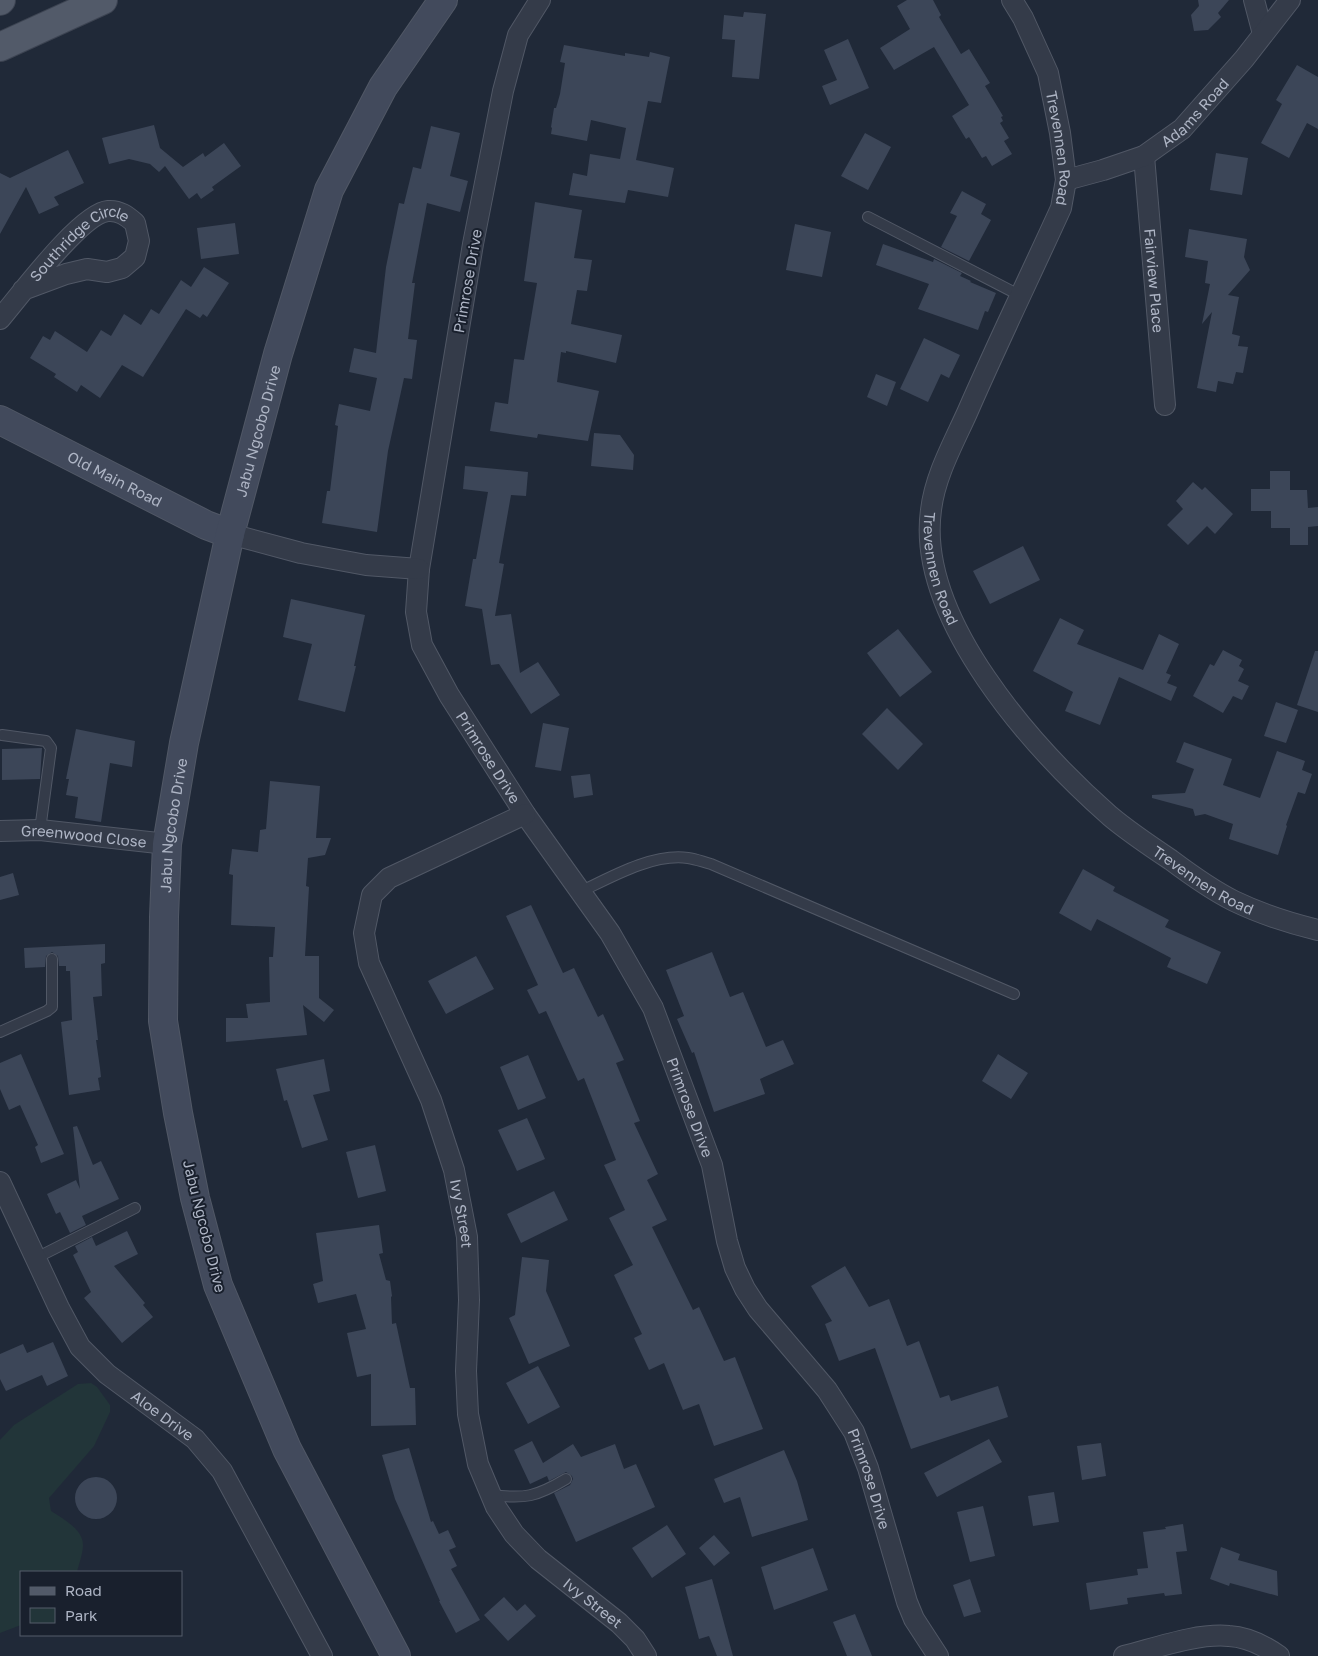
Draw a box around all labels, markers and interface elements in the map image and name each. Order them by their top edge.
street label: Adams Road [1157,74,1232,150]
street label: Trevennen Road [1043,89,1075,207]
street label: Southridge Circle [26,202,134,285]
street label: Primrose Drive [449,227,485,334]
street label: Fairview Place [1141,228,1168,334]
street label: Jabu Ngcobo Drive [231,363,284,499]
street label: Old Main Road [65,447,165,510]
street label: Trevennen Road [921,511,962,628]
street label: Primrose Drive [453,708,525,807]
street label: Jabu Ngcobo Drive [156,756,190,893]
street label: Greenwood Close [21,821,148,851]
street label: Trevennen Road [1150,842,1257,918]
street label: Primrose Drive [663,1055,717,1160]
street label: Jabu Ngcobo Drive [180,1158,230,1294]
street label: Ivy Street [447,1177,476,1248]
street label: Aloe Drive [128,1386,198,1444]
street label: Primrose Drive [844,1425,894,1531]
legend [20,1571,182,1636]
street label: Ivy Street [560,1574,626,1631]
text: Road [65,1581,102,1599]
text: Park [65,1606,98,1624]

